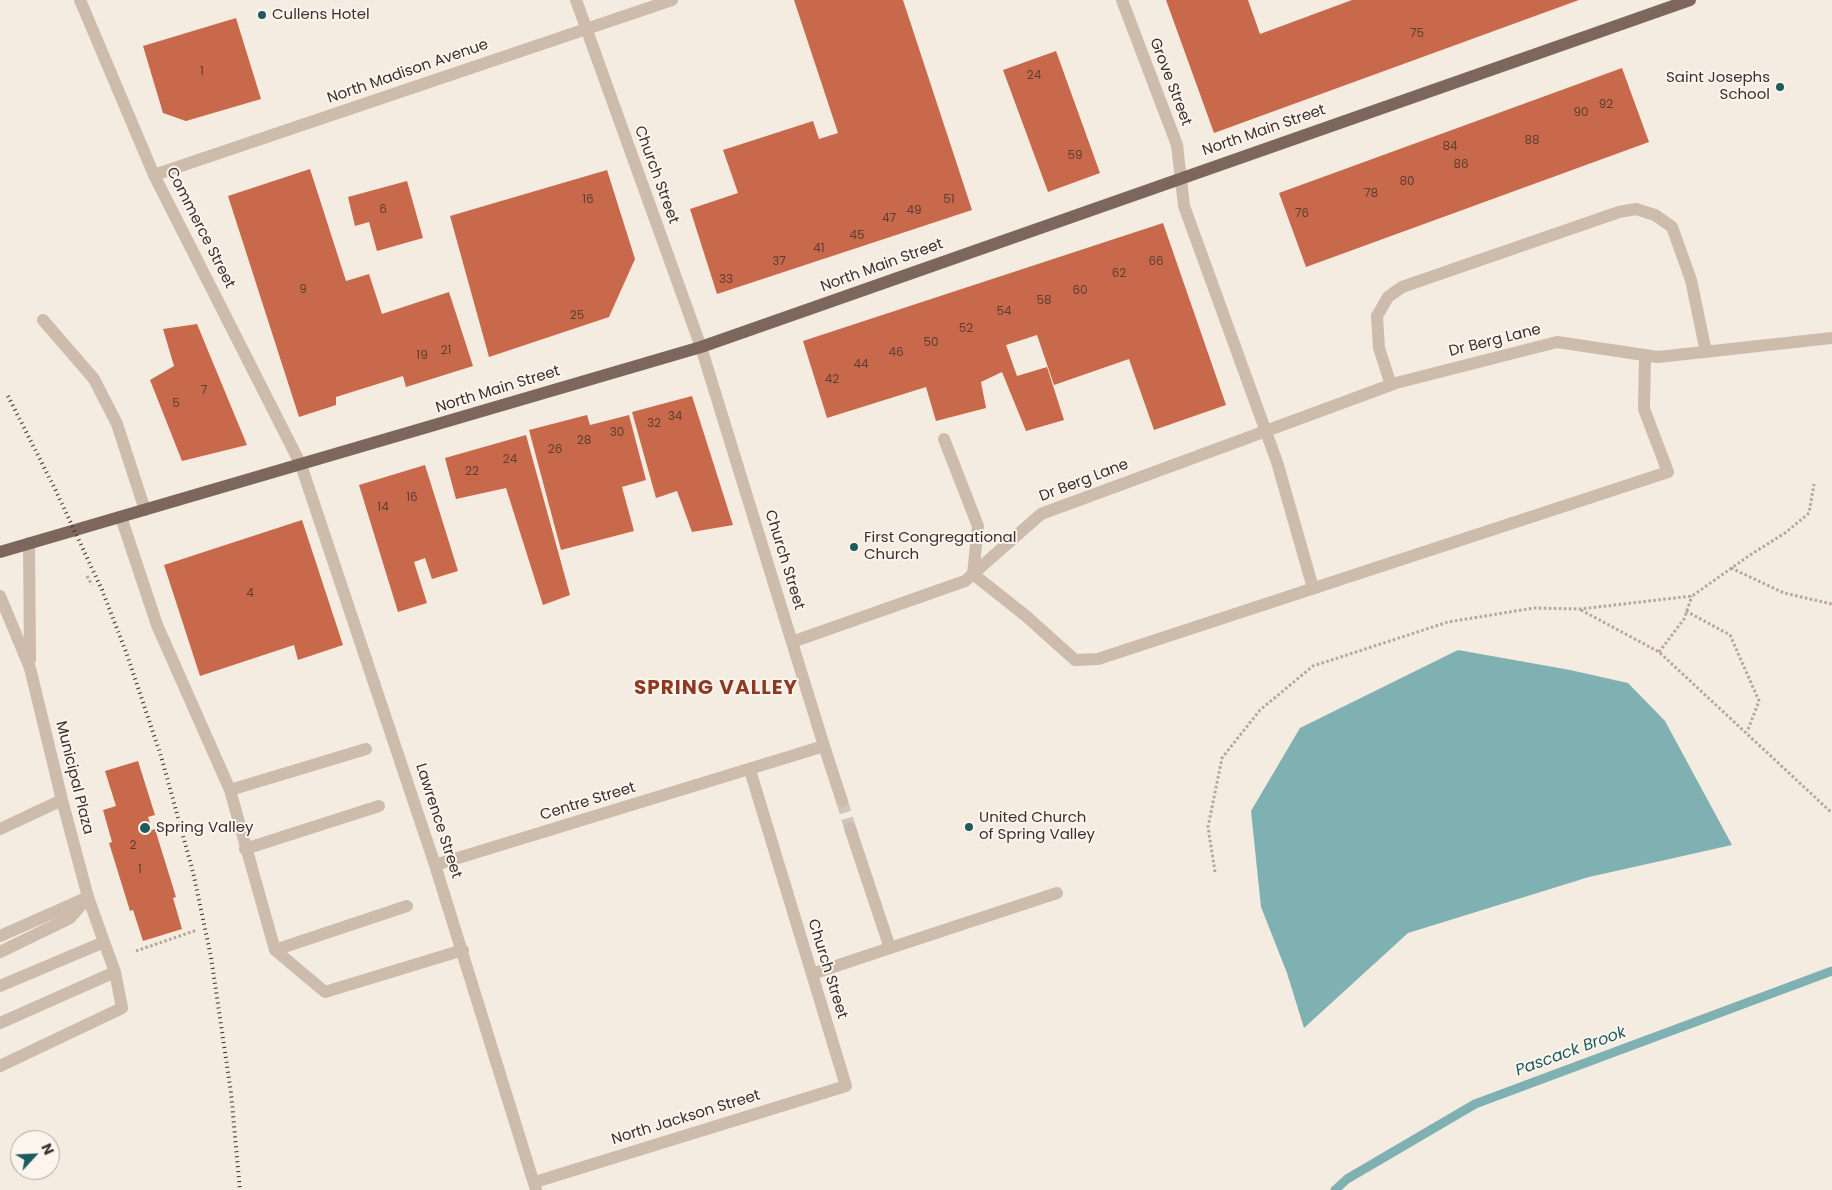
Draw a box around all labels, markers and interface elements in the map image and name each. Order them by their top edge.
place label: Cullens Hotel [272,6,370,24]
marker: Cullens Hotel [256,9,268,21]
house number: 75 [1410,27,1424,41]
street label: North Madison Avenue [325,36,491,108]
street label: Grove Street [1145,36,1195,128]
house number: 1 [200,65,204,79]
house number: 24 [1027,69,1041,83]
place label: Saint Josephs School [1666,69,1770,104]
marker: Saint Josephs School [1774,81,1786,93]
house number: 92 [1599,98,1613,112]
street label: North Main Street [1200,101,1328,161]
house number: 90 [1573,106,1589,120]
street label: Church Street [630,124,682,226]
house number: 88 [1524,134,1540,148]
house number: 84 [1442,140,1458,154]
house number: 59 [1067,149,1083,163]
house number: 86 [1453,158,1469,172]
street label: Commerce Street [162,165,238,291]
house number: 80 [1399,175,1415,189]
house number: 78 [1364,187,1378,201]
house number: 16 [582,193,594,207]
house number: 51 [943,193,955,207]
house number: 6 [379,203,387,217]
house number: 49 [906,204,922,218]
house number: 76 [1295,207,1309,221]
house number: 47 [882,212,896,226]
house number: 45 [849,229,865,243]
street label: North Main Street [818,235,946,297]
house number: 41 [813,242,825,256]
house number: 37 [772,255,786,269]
house number: 66 [1148,255,1164,269]
house number: 62 [1112,267,1126,281]
house number: 33 [719,273,733,287]
house number: 9 [299,283,307,297]
house number: 60 [1072,284,1088,298]
house number: 58 [1036,294,1052,308]
house number: 54 [996,305,1012,319]
house number: 25 [570,309,584,323]
street label: Dr Berg Lane [1447,321,1543,361]
house number: 52 [959,322,973,336]
house number: 50 [923,336,939,350]
house number: 21 [441,344,451,358]
house number: 46 [888,346,904,360]
house number: 19 [416,349,428,363]
house number: 44 [853,358,869,372]
street label: North Main Street [434,363,562,417]
house number: 42 [825,373,839,387]
house number: 7 [201,384,207,398]
house number: 5 [172,397,180,411]
house number: 34 [668,410,682,424]
house number: 32 [647,417,661,431]
house number: 30 [610,426,624,440]
house number: 28 [577,434,591,448]
house number: 26 [548,443,562,457]
house number: 24 [503,453,517,467]
street label: Dr Berg Lane [1037,456,1131,506]
house number: 22 [465,465,479,479]
house number: 16 [406,491,418,505]
house number: 14 [377,501,389,515]
street label: Church Street [760,508,808,612]
place label: First Congregational Church [864,529,1016,564]
marker: First Congregational Church [848,541,860,553]
house number: 4 [246,587,254,601]
district label: SPRING VALLEY [632,677,800,701]
street label: Municipal Plaza [51,720,97,836]
street label: Lawrence Street [411,761,465,881]
street label: Centre Street [538,779,638,825]
place label: United Church of Spring Valley [979,809,1095,844]
place label: Spring Valley [156,819,253,837]
marker: Spring Valley [138,821,152,835]
marker: United Church of Spring Valley [963,821,975,833]
house number: 2 [130,839,136,853]
house number: 1 [138,863,142,877]
street label: Church Street [803,917,851,1021]
water label: Pascack Brook [1513,1023,1629,1081]
street label: North Jackson Street [609,1087,763,1149]
north arrow [10,1130,60,1180]
text: N [36,1140,59,1158]

